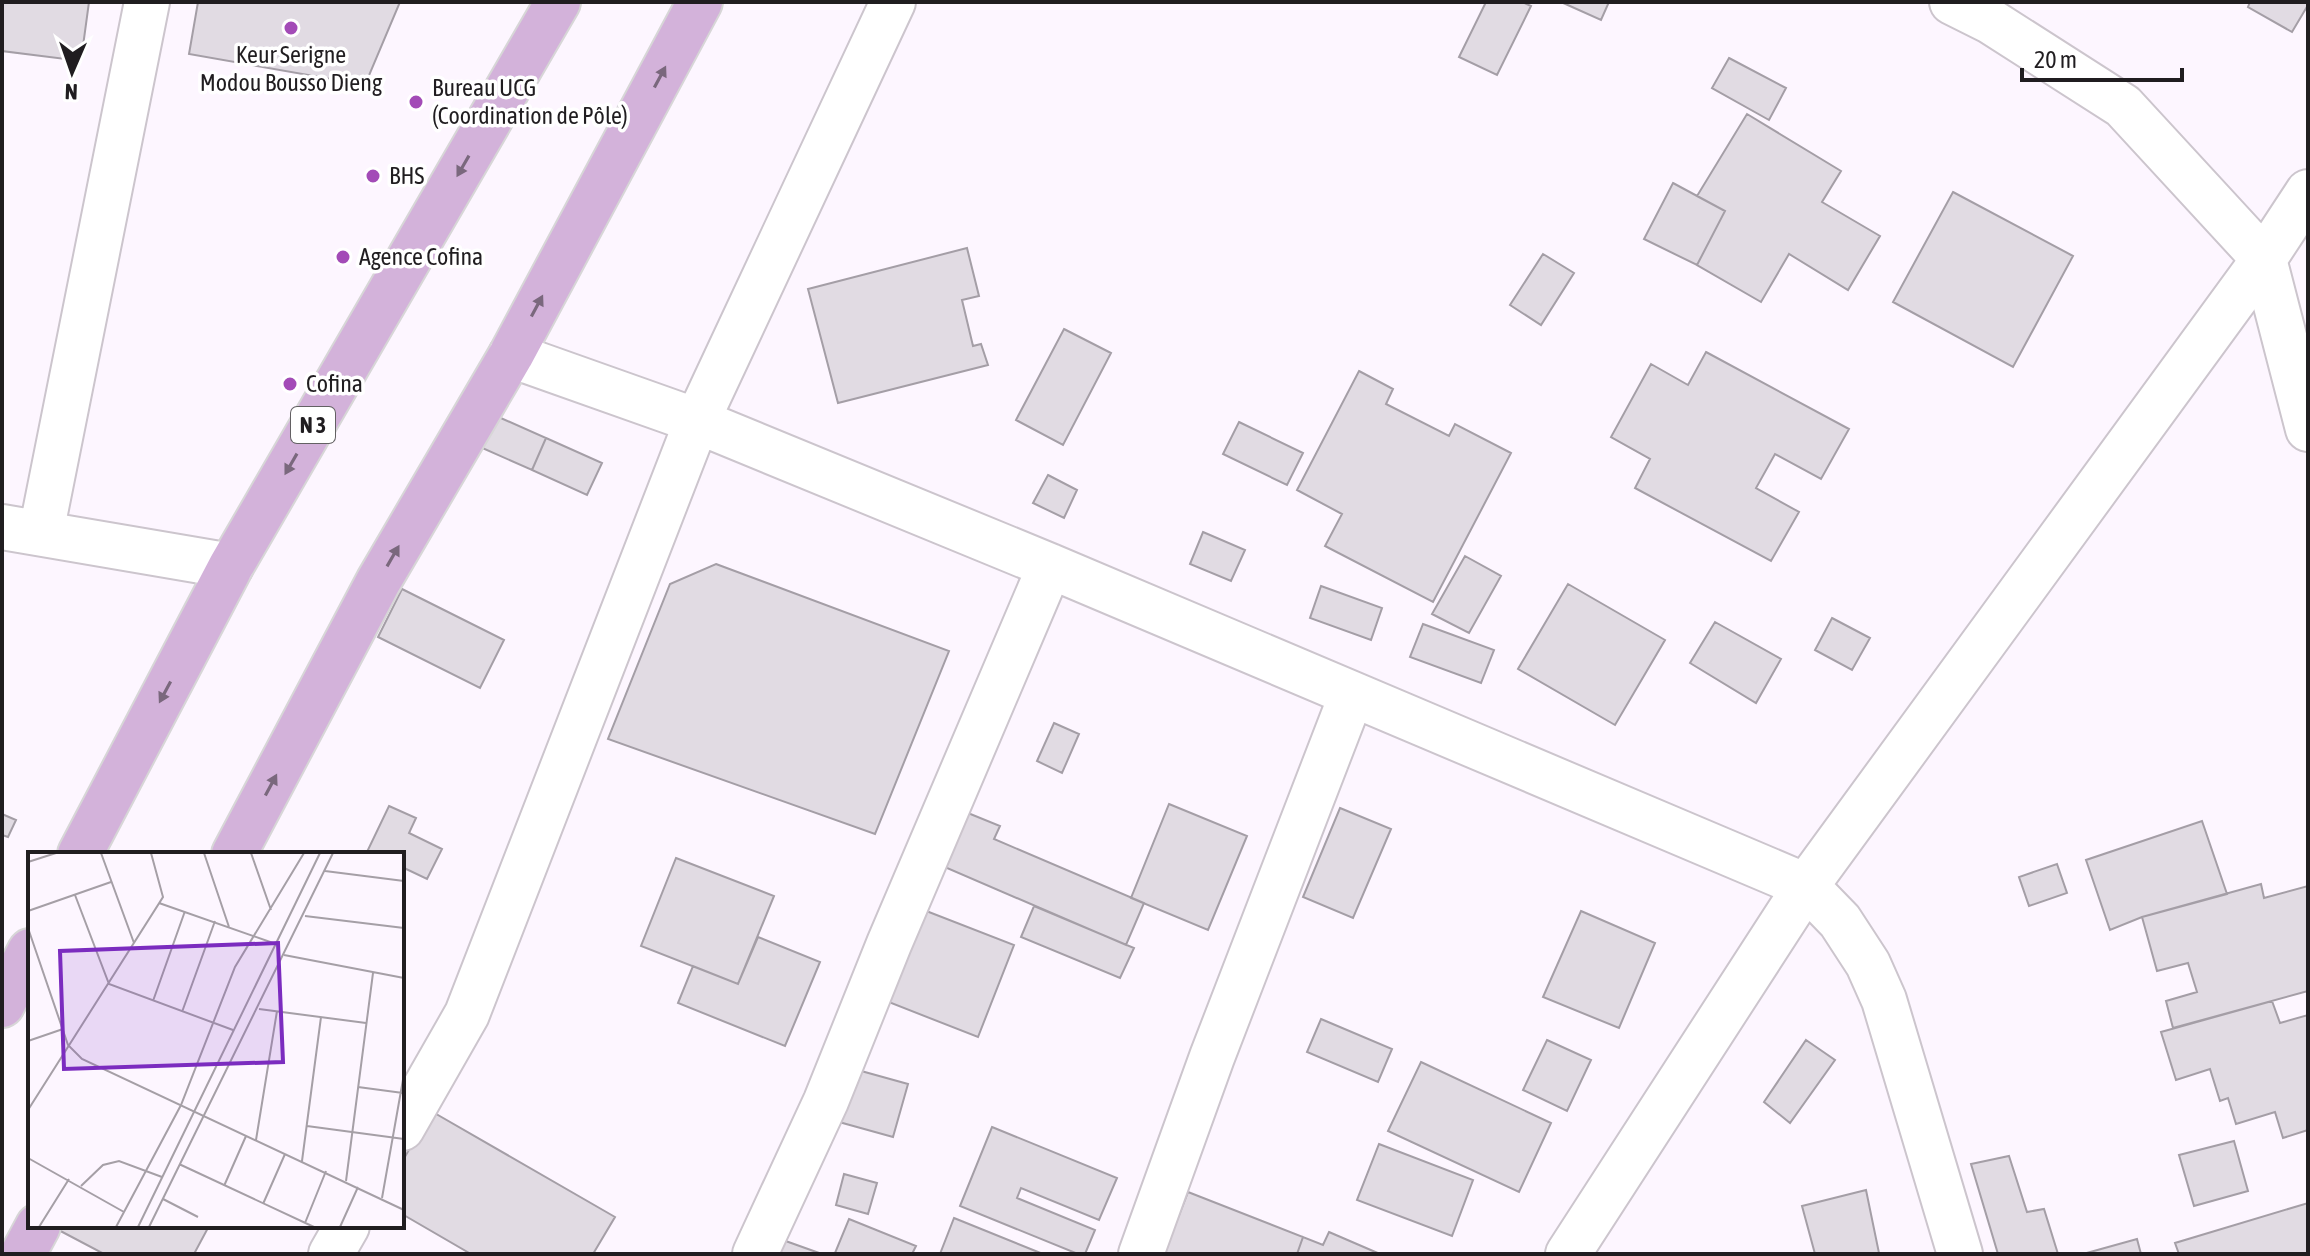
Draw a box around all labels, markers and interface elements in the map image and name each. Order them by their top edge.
marker: Keur Serigne Modou Bousso Dieng [282,19,300,37]
north arrow [32,32,112,112]
scale bar [2022,32,2182,82]
place label: Keur Serigne Modou Bousso Dieng [200,41,383,96]
text: 20 m [2034,46,2077,73]
one-way arrow [652,66,666,88]
place label: Bureau UCG (Coordination de Pôle) [432,74,628,129]
text: N [64,79,78,105]
marker: Bureau UCG (Coordination de Pôle) [407,93,425,111]
one-way arrow [456,155,470,177]
place label: BHS [389,162,424,189]
marker: BHS [364,167,382,185]
place label: Agence Cofina [359,243,483,270]
marker: Agence Cofina [334,248,352,266]
one-way arrow [531,295,544,318]
place label: Cofina [306,370,363,397]
marker: Cofina [281,375,299,393]
road number: N 3 [291,407,335,443]
one-way arrow [284,453,298,475]
one-way arrow [386,545,400,567]
one-way arrow [159,680,172,703]
one-way arrow [263,774,277,796]
inset map [28,852,404,1228]

